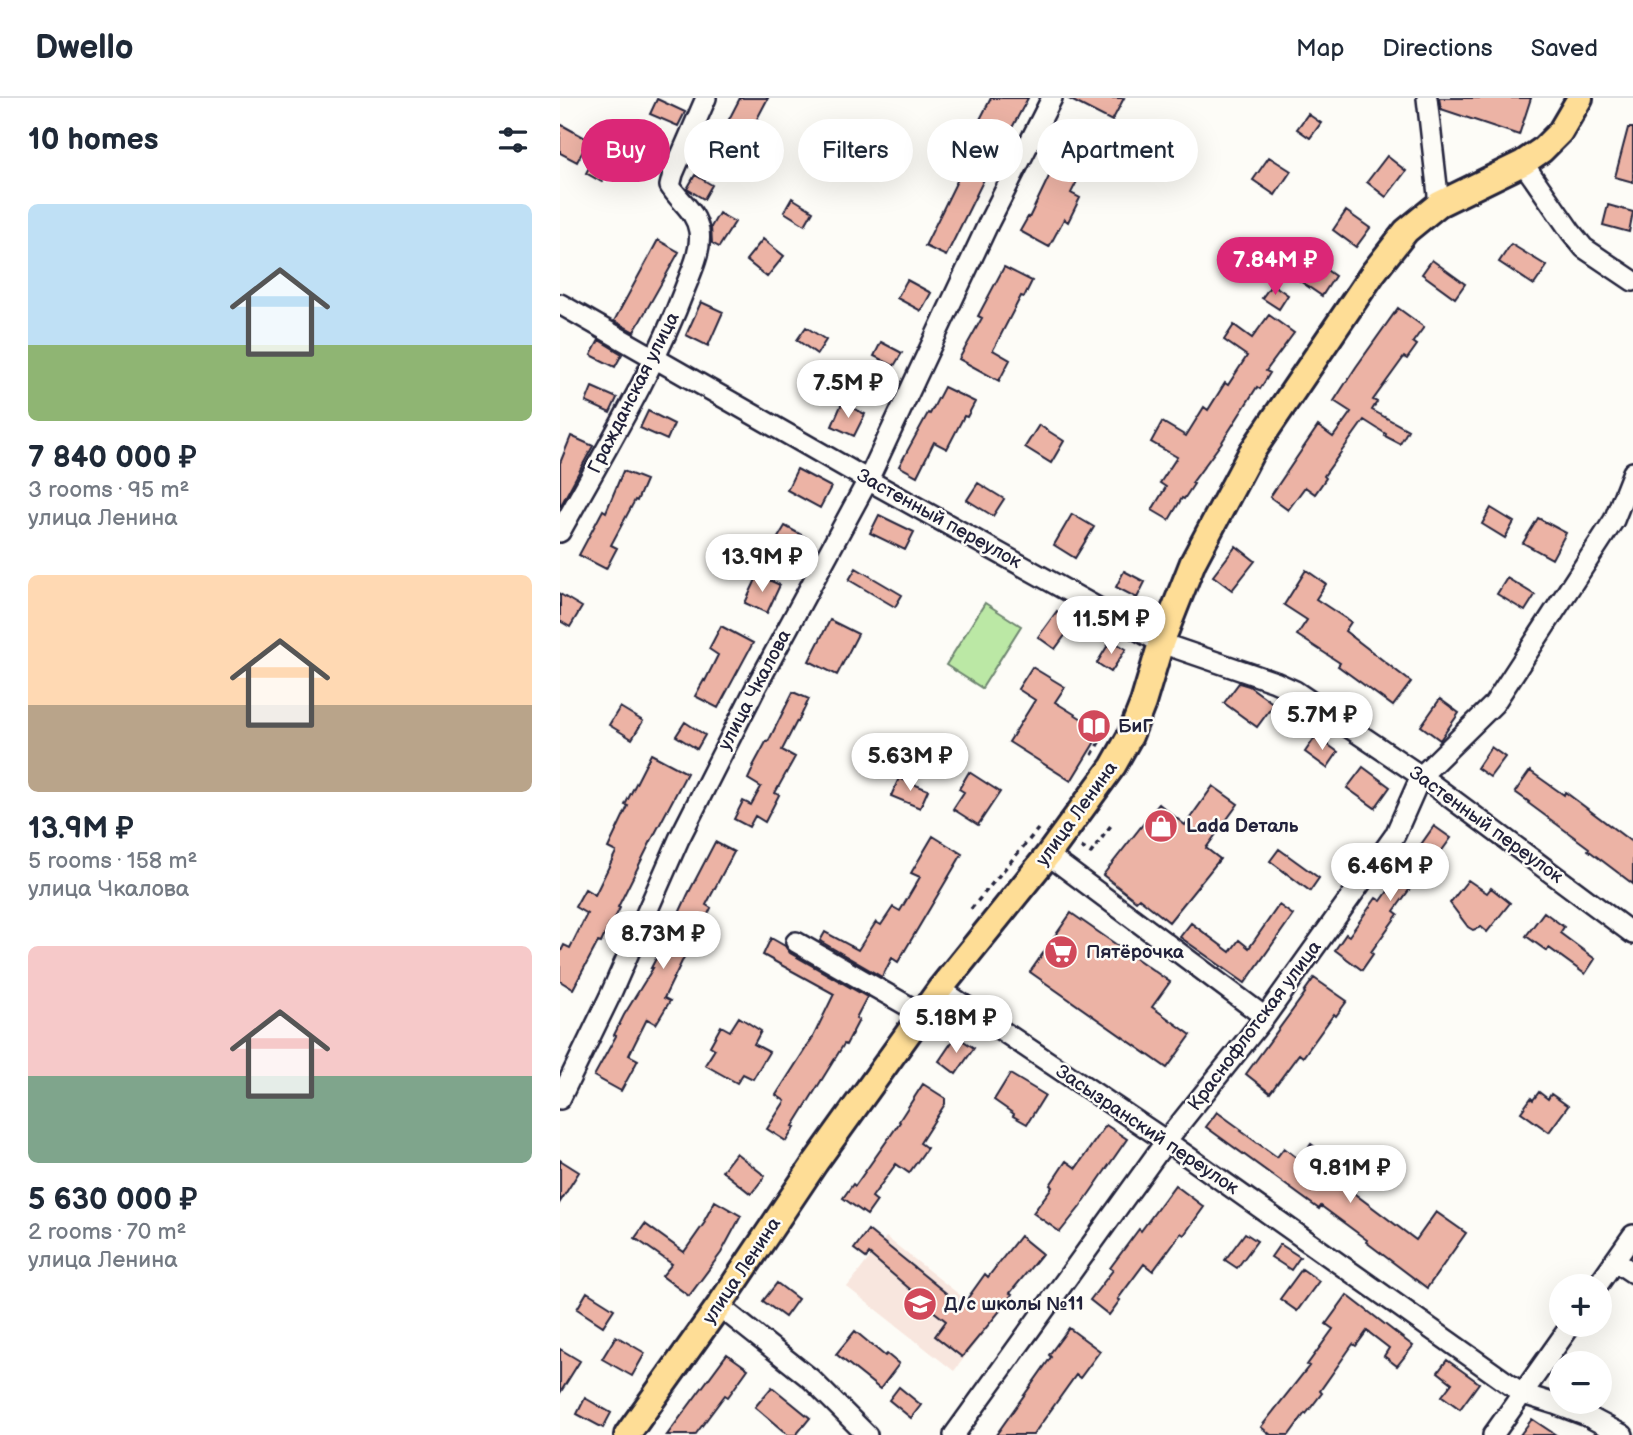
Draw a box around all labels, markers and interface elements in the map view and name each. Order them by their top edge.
text: Dwello [35,28,134,68]
text: Map [1296,34,1344,63]
text: Directions [1382,34,1493,63]
text: Saved [1531,34,1598,63]
chip: Buy [581,119,670,182]
chip: Rent [684,119,784,182]
chip: Filters [798,119,913,182]
chip: New [927,119,1023,182]
chip: Apartment [1037,119,1198,182]
icon: filters [494,121,532,159]
text: 10 homes [28,122,159,158]
pin: 7.84M ₽ [1210,238,1340,297]
text: 7.84M ₽ [1233,246,1317,274]
icon: home [217,249,343,375]
street label: Гражданская улица [583,309,685,477]
pin: 7.5M ₽ [791,360,905,420]
text: 7.5M ₽ [813,369,883,397]
text: 7 840 000 ₽ [28,440,197,476]
street label: Застенный переулок [853,464,1025,574]
text: 3 rooms · 95 m² [28,476,189,504]
text: улица Ленина [28,504,178,532]
pin: 13.9M ₽ [697,534,827,594]
text: 13.9M ₽ [721,543,803,571]
pin: 11.5M ₽ [1046,596,1176,656]
text: 11.5M ₽ [1072,605,1150,633]
icon: home [217,620,343,746]
street label: улица Чкалова [714,626,796,754]
pin: 5.7M ₽ [1265,692,1379,752]
text: 5.7M ₽ [1287,701,1357,729]
library icon: БиГ [1075,707,1113,745]
place label: БиГ [1118,715,1153,738]
pin: 5.63M ₽ [845,734,975,793]
text: 5.63M ₽ [867,742,953,770]
street label: улица Ленина [1031,757,1123,871]
street label: Застенный переулок [1405,761,1567,889]
shop icon: Lada Dеталь [1142,807,1180,845]
text: 13.9M ₽ [28,811,134,847]
place label: Lada Dеталь [1186,815,1299,838]
pin: 6.46M ₽ [1325,844,1455,903]
text: 5 rooms · 158 m² [28,847,197,875]
text: 6.46M ₽ [1347,852,1433,880]
text: улица Чкалова [28,875,189,903]
pin: 8.73M ₽ [598,912,728,971]
text: 8.73M ₽ [621,920,705,948]
supermarket icon: Пятёрочка [1042,933,1080,971]
street label: Краснофлотская улица [1183,936,1327,1116]
place label: Пятёрочка [1086,941,1185,964]
icon: home [217,991,343,1117]
pin: 5.18M ₽ [891,996,1021,1055]
text: 5.18M ₽ [915,1004,997,1032]
street label: Засызранский переулок [1051,1060,1243,1200]
pin: 9.81M ₽ [1285,1146,1415,1205]
text: 9.81M ₽ [1309,1154,1391,1182]
text: 5 630 000 ₽ [28,1182,198,1218]
street label: улица Ленина [698,1213,786,1329]
text: 2 rooms · 70 m² [28,1218,187,1246]
text: улица Ленина [28,1246,178,1274]
map controls [1549,1274,1612,1414]
button: + [1549,1274,1612,1337]
school or university icon: Д/с школы №11 [901,1285,939,1323]
place label: Д/с школы №11 [944,1293,1084,1316]
button: − [1549,1351,1612,1414]

